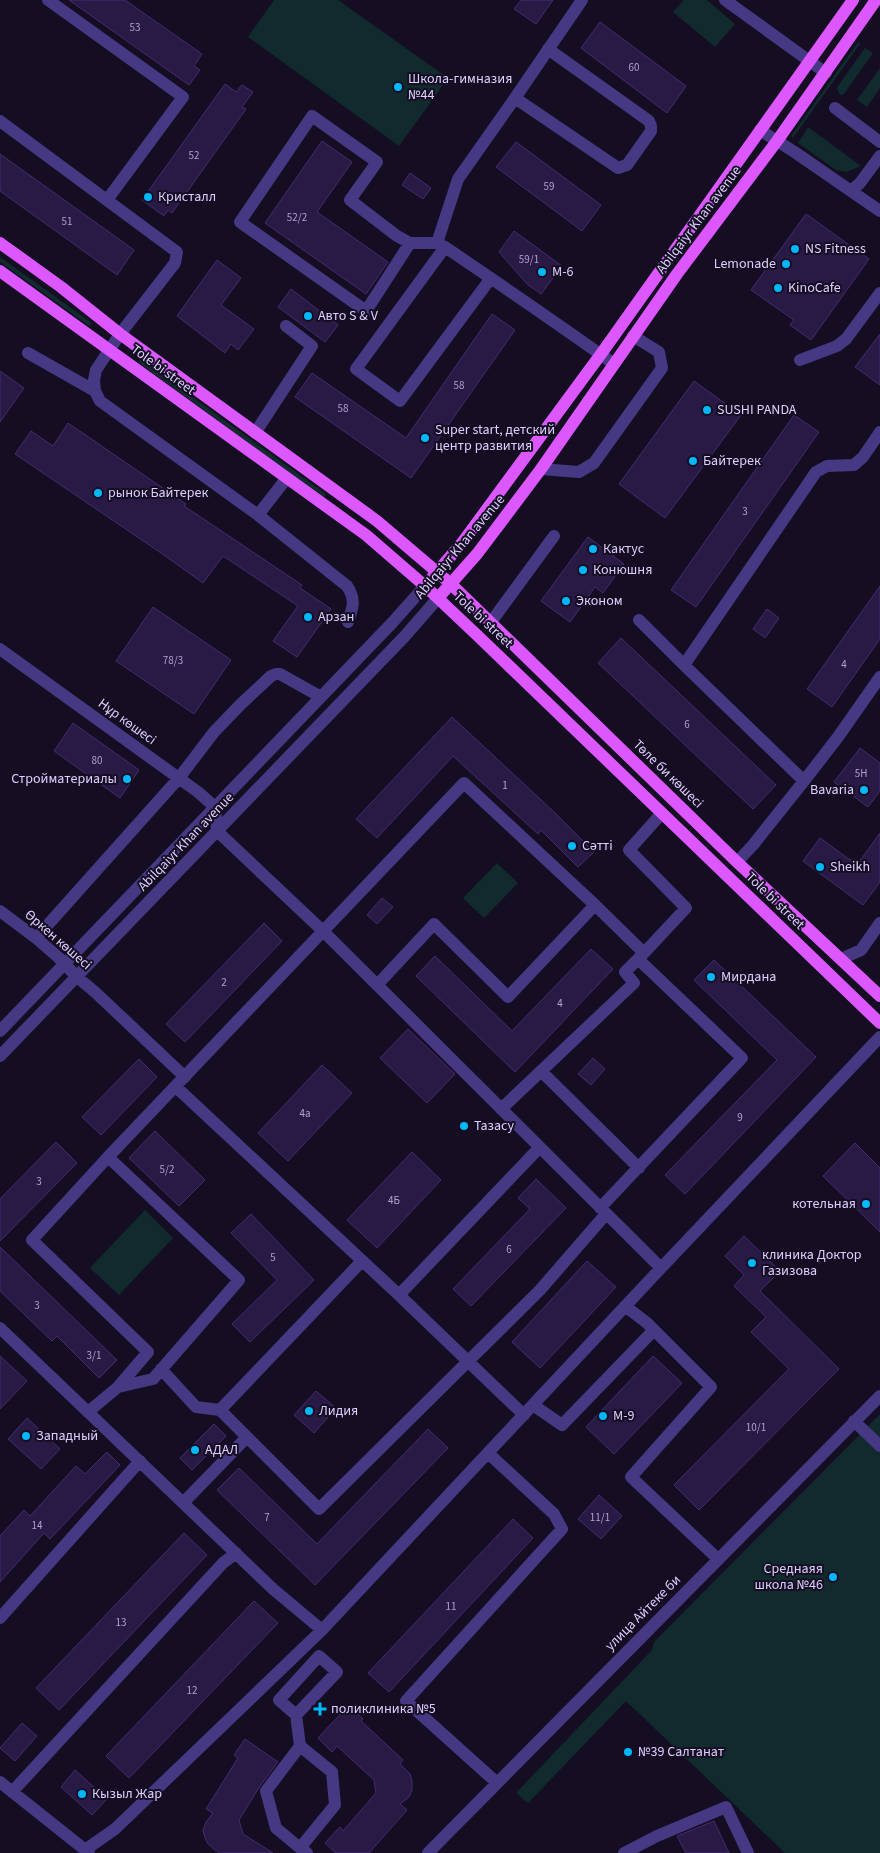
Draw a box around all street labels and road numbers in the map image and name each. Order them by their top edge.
street label: Abilqaiyr Khan avenue [652,162,746,278]
street label: Tole bi street [127,340,199,400]
street label: Abilqaiyr Khan avenue [410,490,510,604]
street label: Tole bi street [449,587,517,653]
street label: Нұр көшесі [94,694,160,750]
street label: Төле би көшесі [628,735,708,813]
street label: Abilqaiyr Khan avenue [133,788,239,896]
street label: Tole bi street [741,868,809,934]
street label: Өркен көшесі [20,905,96,975]
street label: улица Айтеке би [601,1571,685,1655]

